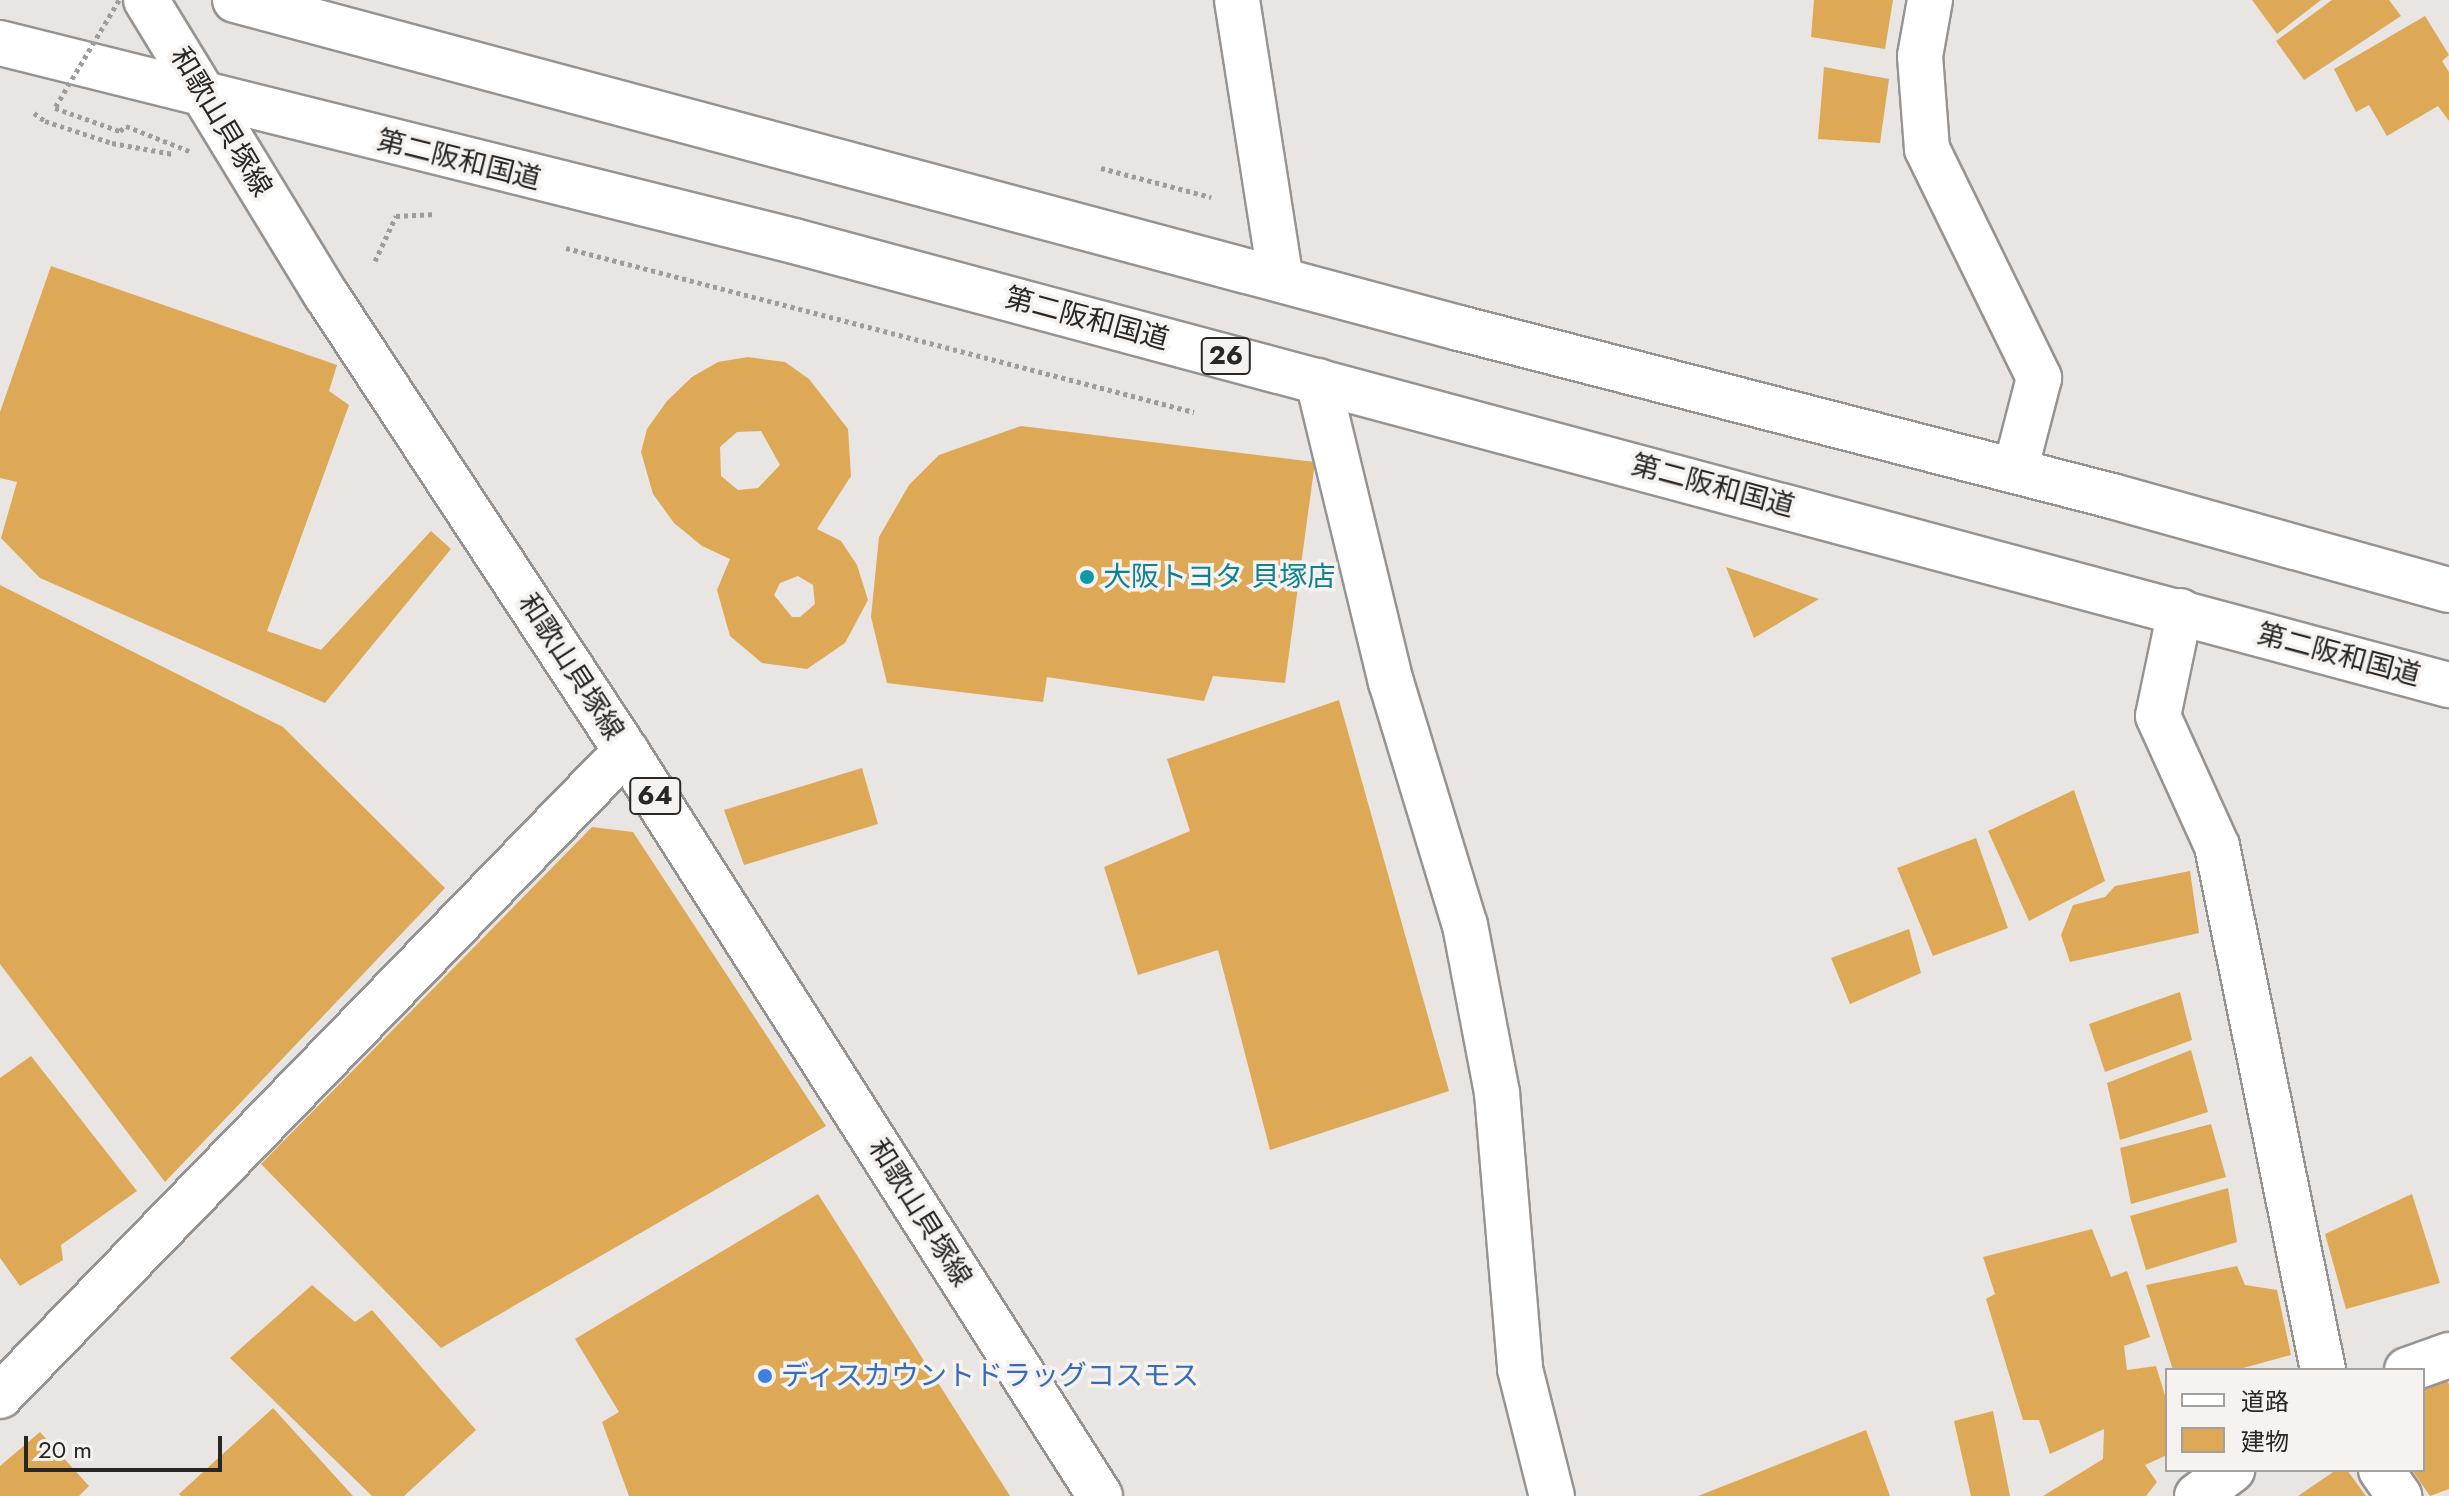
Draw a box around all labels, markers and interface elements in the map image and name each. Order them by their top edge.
street label: 和歌山貝塚線 [163,41,279,203]
street label: 第二阪和国道 [373,123,545,197]
street label: 第二阪和国道 [1002,281,1172,357]
road number: 26 [1200,334,1252,378]
street label: 第二阪和国道 [1628,448,1798,524]
place label: 大阪トヨタ 貝塚店 [1103,560,1335,594]
marker: 大阪トヨタ 貝塚店 [1078,568,1096,586]
street label: 和歌山貝塚線 [511,587,631,747]
street label: 第二阪和国道 [2254,617,2424,693]
road number: 64 [629,774,681,818]
street label: 和歌山貝塚線 [861,1133,979,1293]
place label: ディスカウントドラッグコスモス [781,1359,1201,1393]
marker: ディスカウントドラッグコスモス [756,1367,774,1385]
legend [2165,1368,2425,1472]
text: 道路 [2241,1384,2289,1419]
scale bar [28,1420,226,1470]
text: 建物 [2241,1424,2289,1459]
text: 20 m [38,1432,92,1467]

